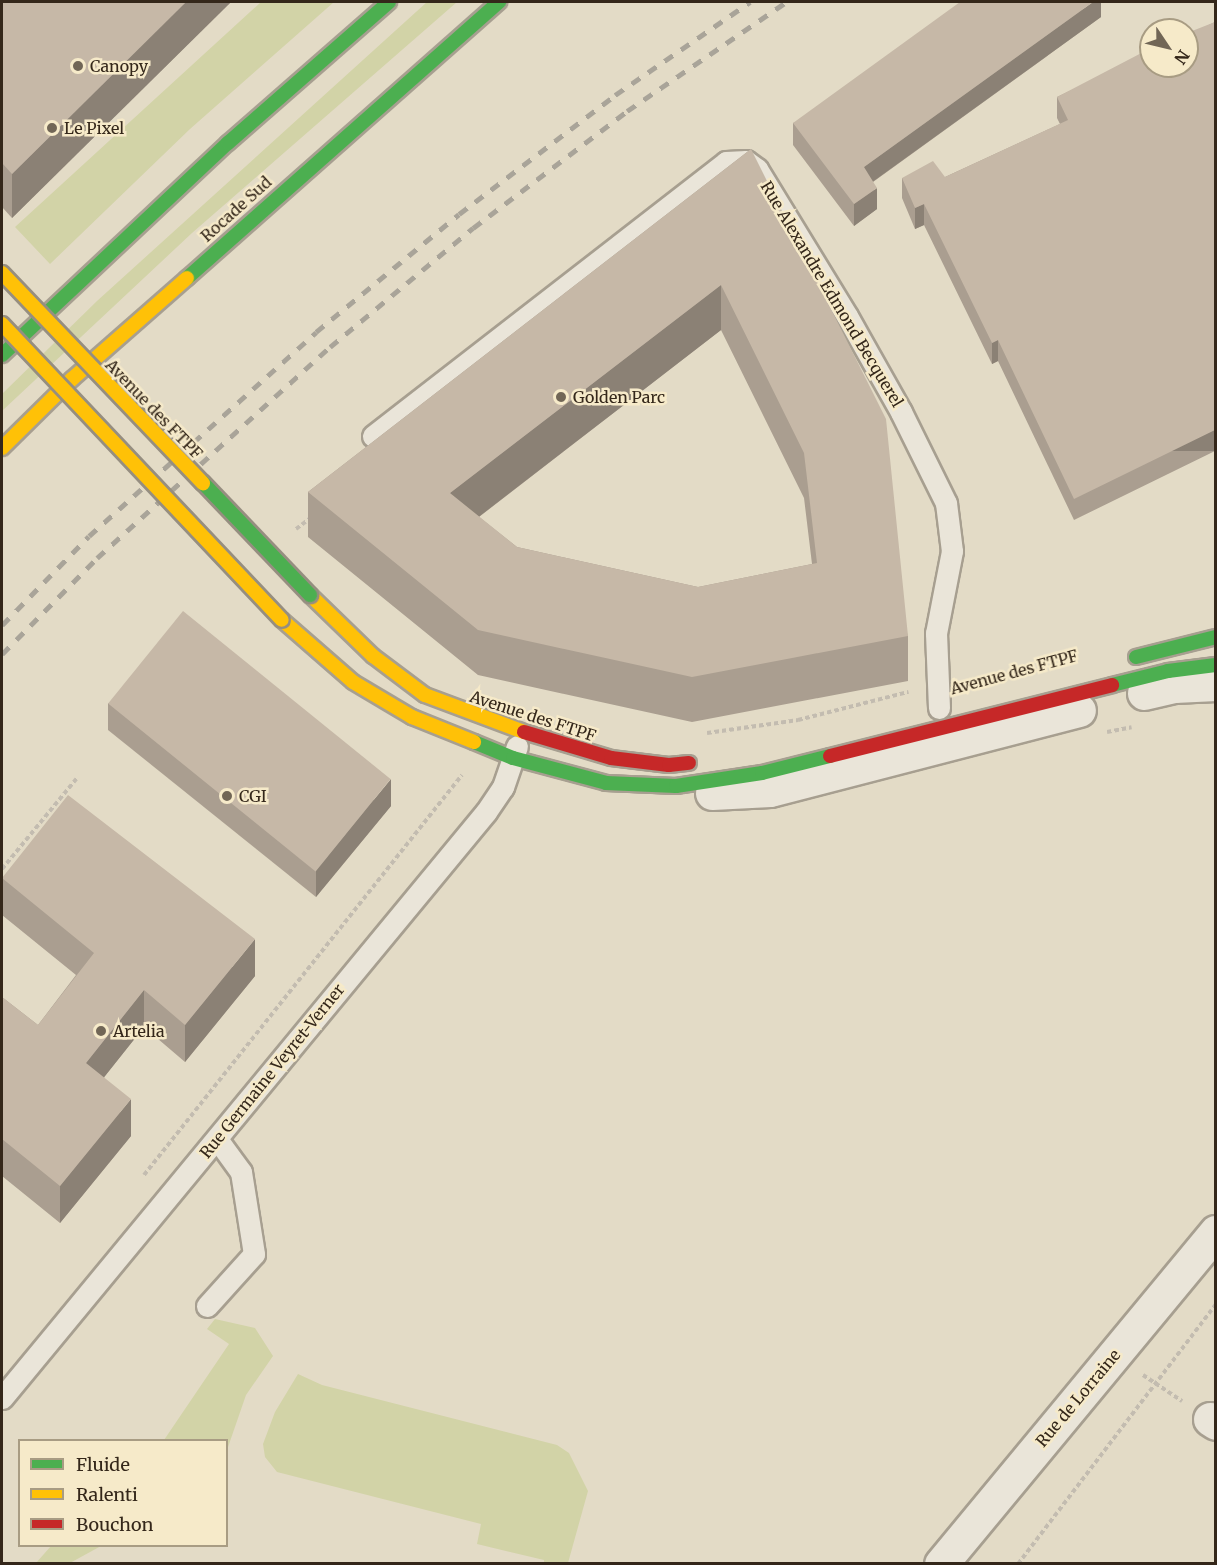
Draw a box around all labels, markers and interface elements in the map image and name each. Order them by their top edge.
north arrow [1139,18,1199,78]
text: N [1170,46,1194,68]
place label: Canopy [90,56,148,76]
marker: Canopy [71,59,85,73]
place label: Le Pixel [64,118,124,138]
marker: Le Pixel [45,121,59,135]
street label: Rocade Sud [197,172,275,246]
street label: Rue Alexandre Edmond Becquerel [757,178,907,410]
street label: Avenue des FTPF [102,355,206,463]
place label: Golden Parc [573,387,665,407]
marker: Golden Parc [554,390,568,404]
street label: Avenue des FTPF [948,646,1080,698]
street label: Avenue des FTPF [468,687,598,745]
place label: CGI [239,786,267,806]
marker: CGI [220,789,234,803]
street label: Rue Germaine Veyret-Verner [196,980,348,1162]
place label: Artelia [113,1021,165,1041]
marker: Artelia [94,1024,108,1038]
street label: Rue de Lorraine [1032,1345,1124,1451]
legend [18,1439,228,1547]
text: Fluide [76,1453,130,1476]
text: Ralenti [76,1483,138,1506]
text: Bouchon [76,1513,153,1536]

